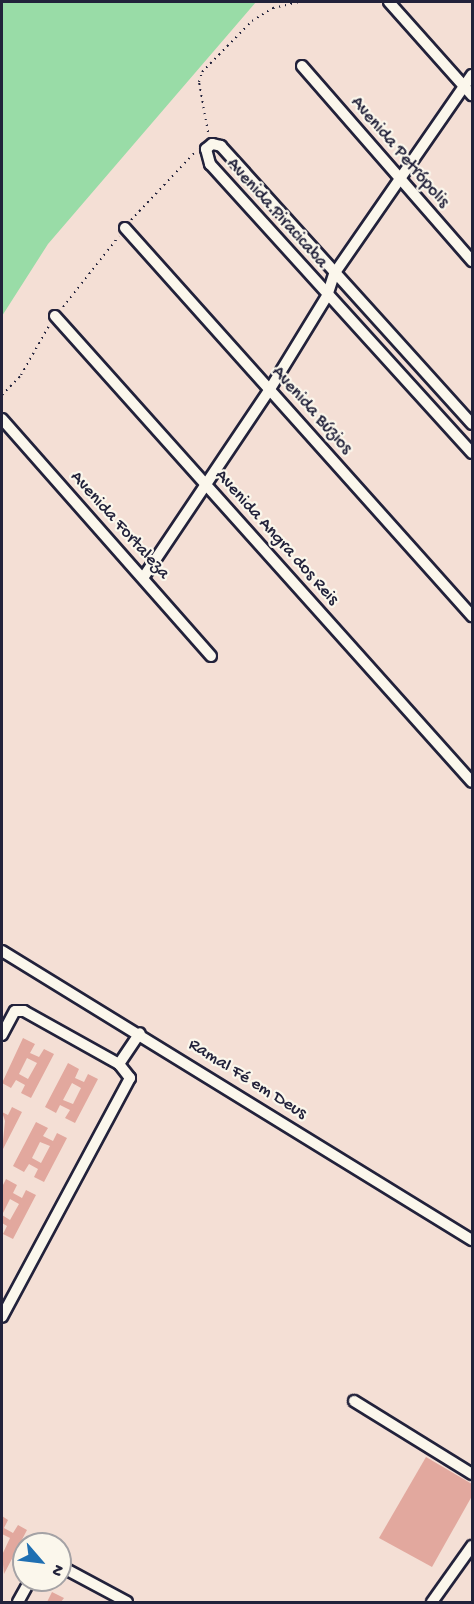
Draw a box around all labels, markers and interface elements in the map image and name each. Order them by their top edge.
street label: Avenida Petrópolis [345,93,453,213]
street label: Avenida Piracicaba [221,154,331,274]
street label: Avenida Búzios [266,363,356,459]
street label: Avenida Angra dos Reis [209,466,343,610]
street label: Avenida Fortaleza [65,467,173,585]
street label: Ramal Fé em Deus [184,1035,310,1125]
north arrow [12,1532,72,1592]
text: N [46,1561,67,1579]

